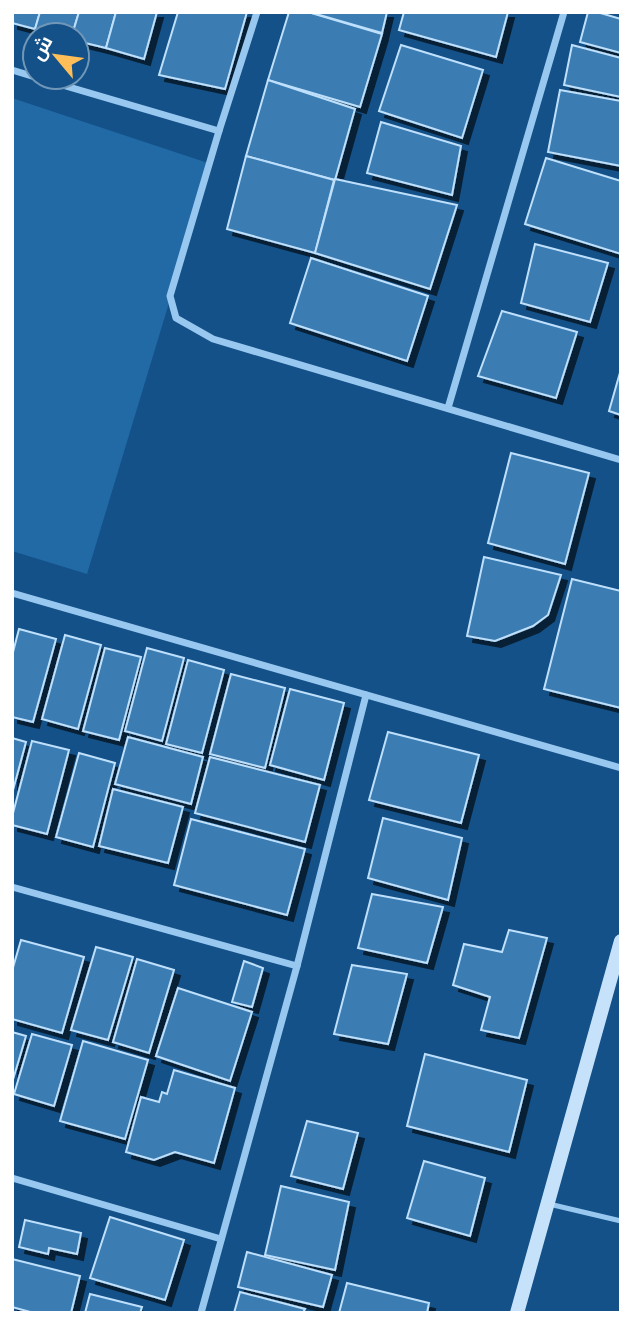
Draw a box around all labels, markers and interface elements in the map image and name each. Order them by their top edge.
north arrow [21,21,91,91]
text: ش [25,31,58,64]

